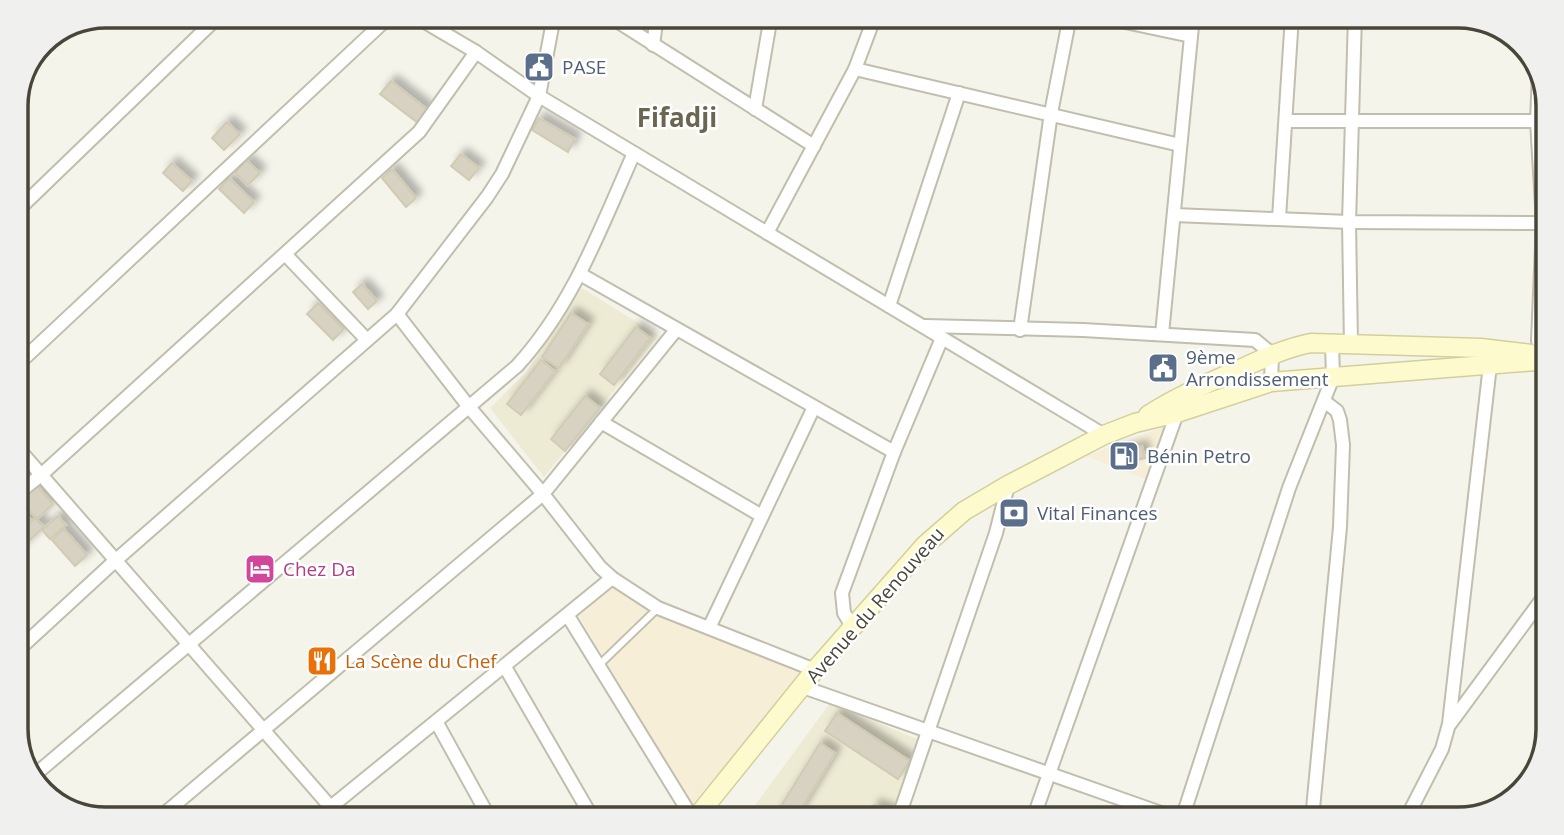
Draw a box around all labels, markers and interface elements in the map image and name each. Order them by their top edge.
public building icon: PASE [522,50,556,84]
place label: PASE [562,54,606,80]
district label: Fifadji [637,99,717,135]
place label: 9ème Arrondissement [1186,344,1329,392]
public building icon: 9ème Arrondissement [1146,351,1180,385]
fuel station icon: Bénin Petro [1107,439,1141,473]
place label: Bénin Petro [1147,443,1251,469]
bank icon: Vital Finances [997,496,1031,530]
place label: Vital Finances [1037,500,1157,526]
street label: Avenue du Renouveau [800,521,950,689]
hotel icon: Chez Da [243,552,277,586]
place label: Chez Da [283,556,355,582]
restaurant icon: La Scène du Chef [305,644,339,678]
place label: La Scène du Chef [345,648,498,674]

